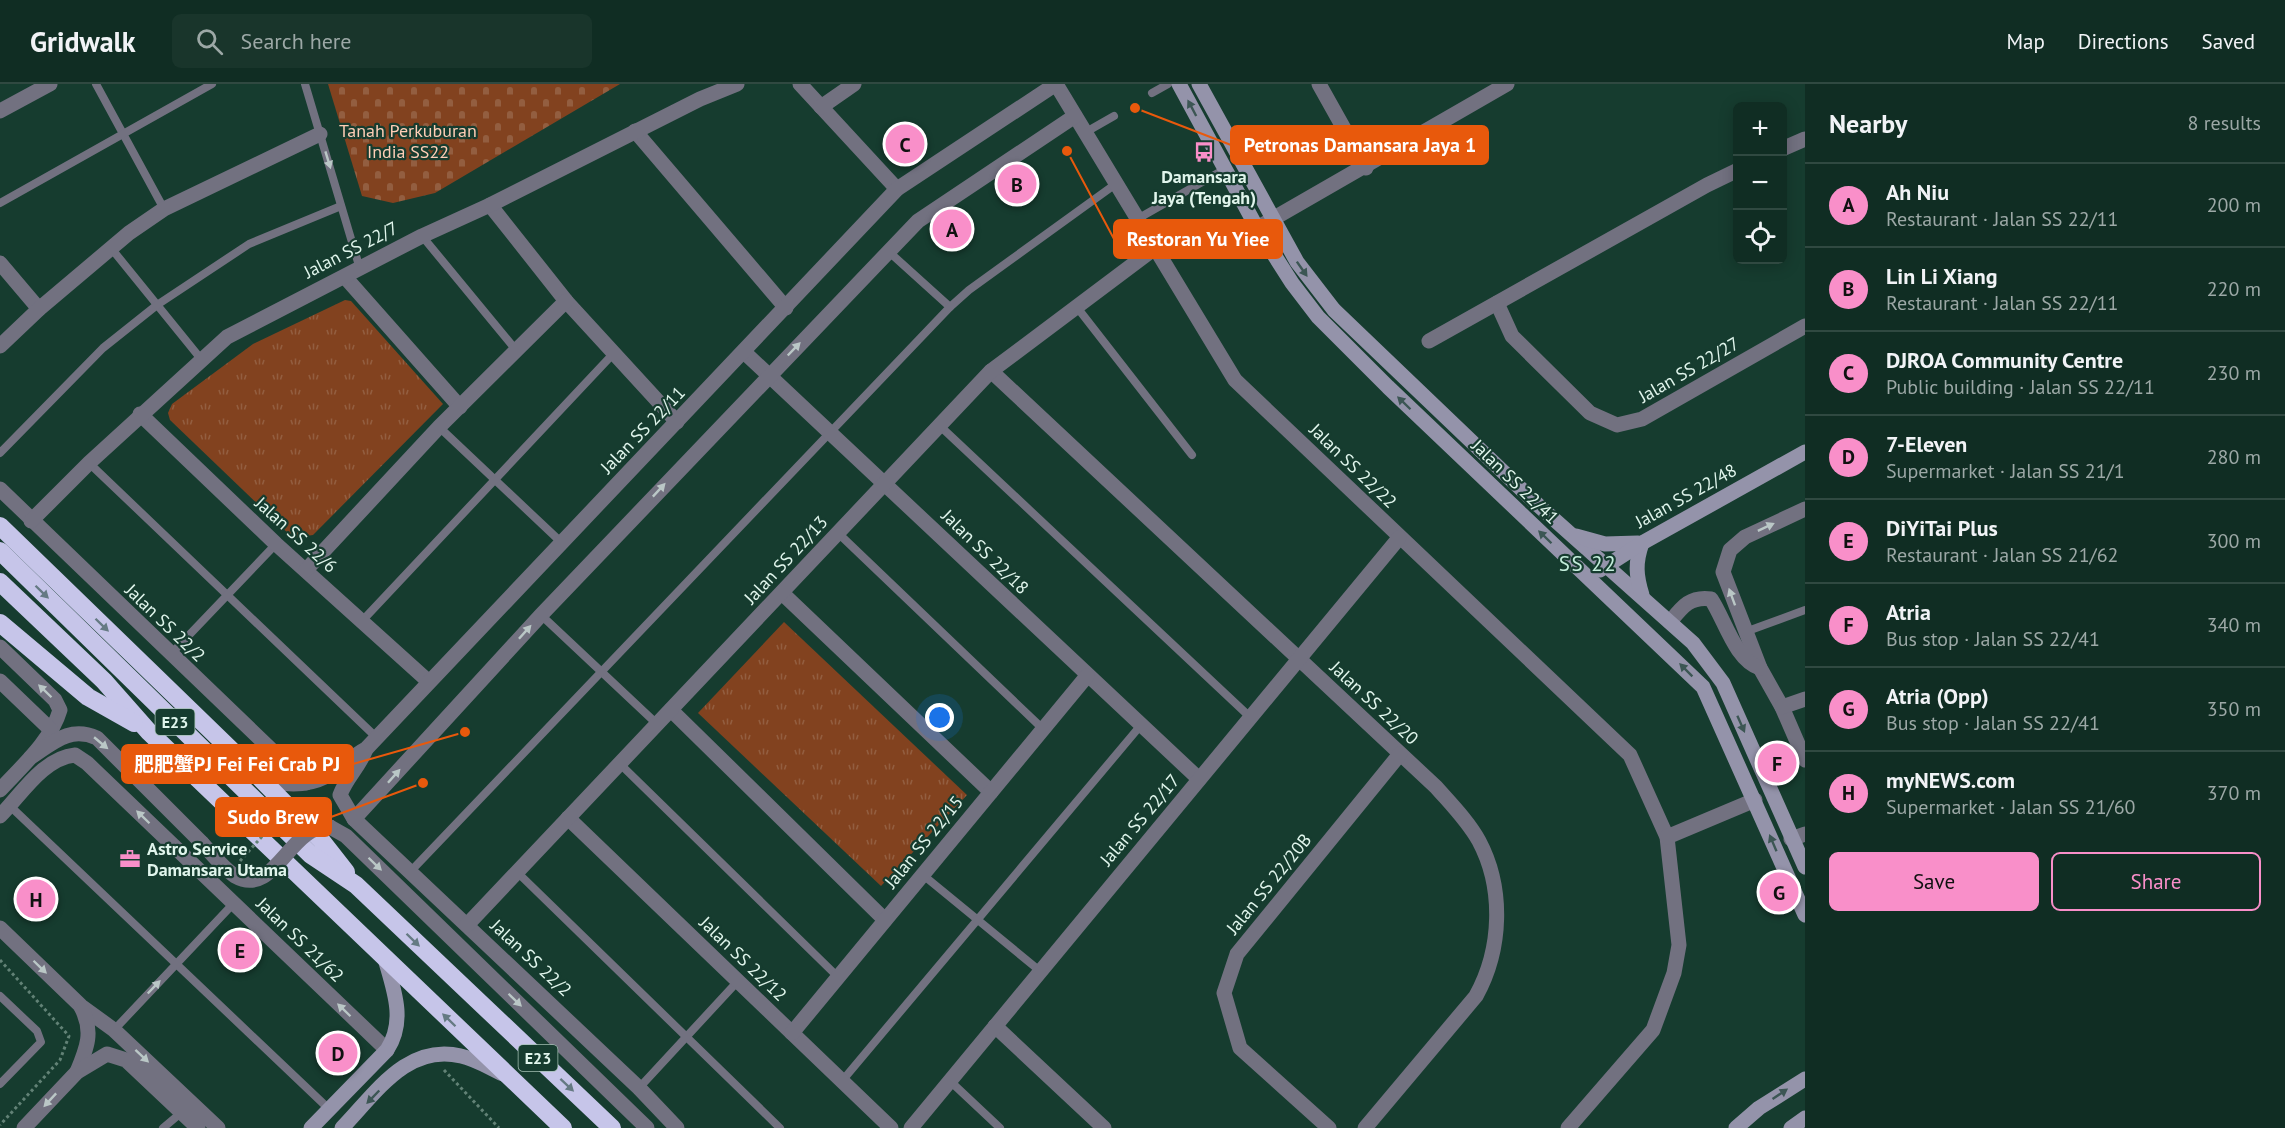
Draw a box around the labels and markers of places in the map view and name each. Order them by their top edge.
pin: C [886,122,924,166]
callout: Petronas Damansara Jaya 1 [1231,126,1488,164]
bus stop icon: Damansara Jaya (Tengah) [1192,140,1216,164]
pin: B [998,162,1036,206]
place label: Damansara Jaya (Tengah) [1151,165,1256,209]
pin: A [932,206,972,252]
callout: Restoran Yu Yiee [1114,220,1282,258]
pin: F [1758,740,1796,786]
callout: 肥肥蟹PJ Fei Fei Crab PJ [122,745,353,783]
callout: Sudo Brew [216,798,331,836]
place label: Astro Service Damansara Utama [147,837,287,881]
office icon: Astro Service Damansara Utama [118,847,142,871]
pin: G [1760,870,1798,914]
pin: H [16,876,56,922]
pin: E [220,928,260,972]
pin: D [318,1030,358,1076]

